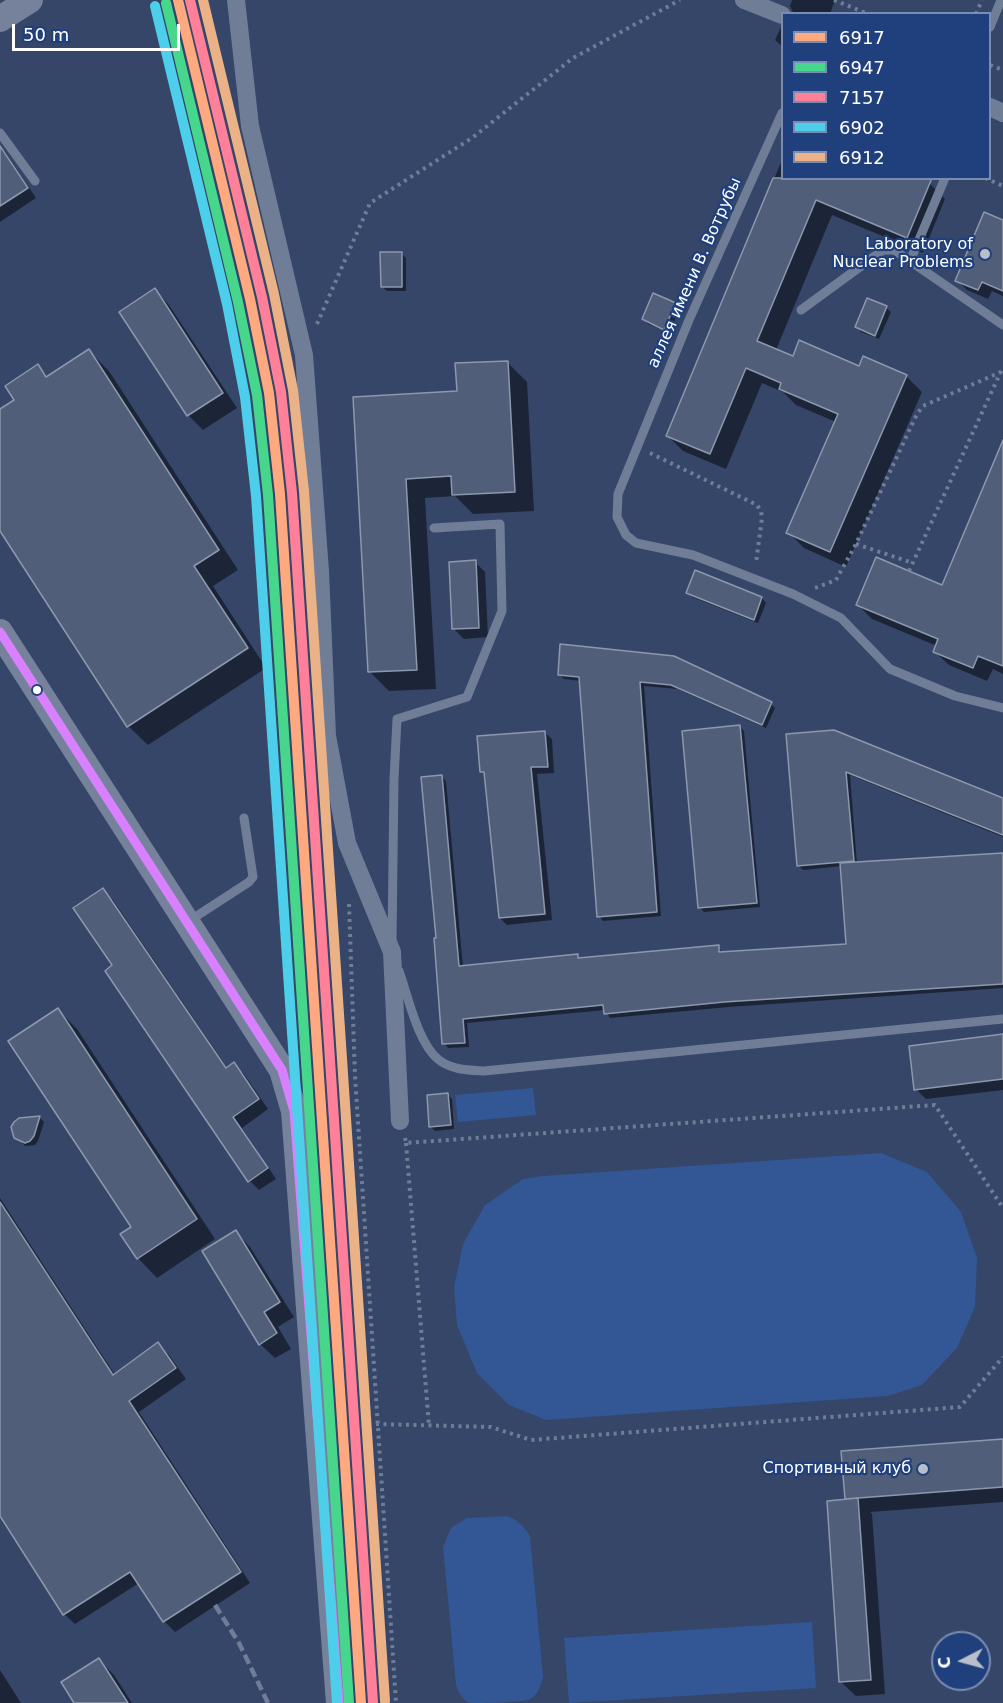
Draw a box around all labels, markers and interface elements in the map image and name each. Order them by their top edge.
scale bar [15,12,183,50]
legend [781,12,991,180]
text: 50 m [23,24,69,45]
text: 6917 [839,27,885,48]
text: 6947 [839,57,885,78]
text: 7157 [839,87,885,108]
text: 6902 [839,117,885,138]
text: 6912 [839,147,885,168]
street label: аллея имени В. Вотрубы [644,175,746,371]
place label: Laboratory of Nuclear Problems [833,235,973,273]
marker: Laboratory of Nuclear Problems [978,247,992,261]
unlabelled marker [31,684,43,696]
place label: Спортивный клуб [762,1459,911,1479]
marker: Спортивный клуб [916,1462,930,1476]
north arrow [931,1631,991,1691]
text: С [935,1656,955,1670]

